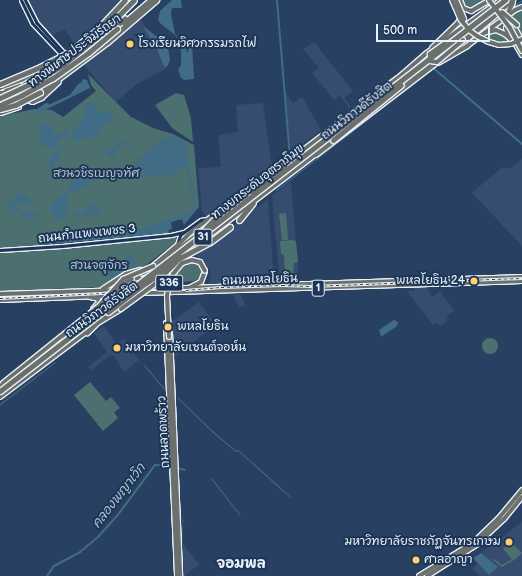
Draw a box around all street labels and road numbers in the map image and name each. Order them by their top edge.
street label: ทางพิเศษประจิมรัถยา [26,11,124,91]
street label: ถนนวิภาวดีรังสิต [319,79,395,143]
street label: ทางยกระดับอุตราภิมุข [209,141,307,223]
street label: ถนนกำแพงเพชร 3 [37,222,137,246]
road number: 31 [193,228,213,246]
street label: ถนนพหลโยธิน [222,271,298,289]
road number: 336 [155,274,183,292]
street label: ถนนวิภาวดีรังสิต [63,279,141,341]
road number: 1 [311,279,325,297]
street label: ถนนลาดพร้าว [155,396,173,468]

